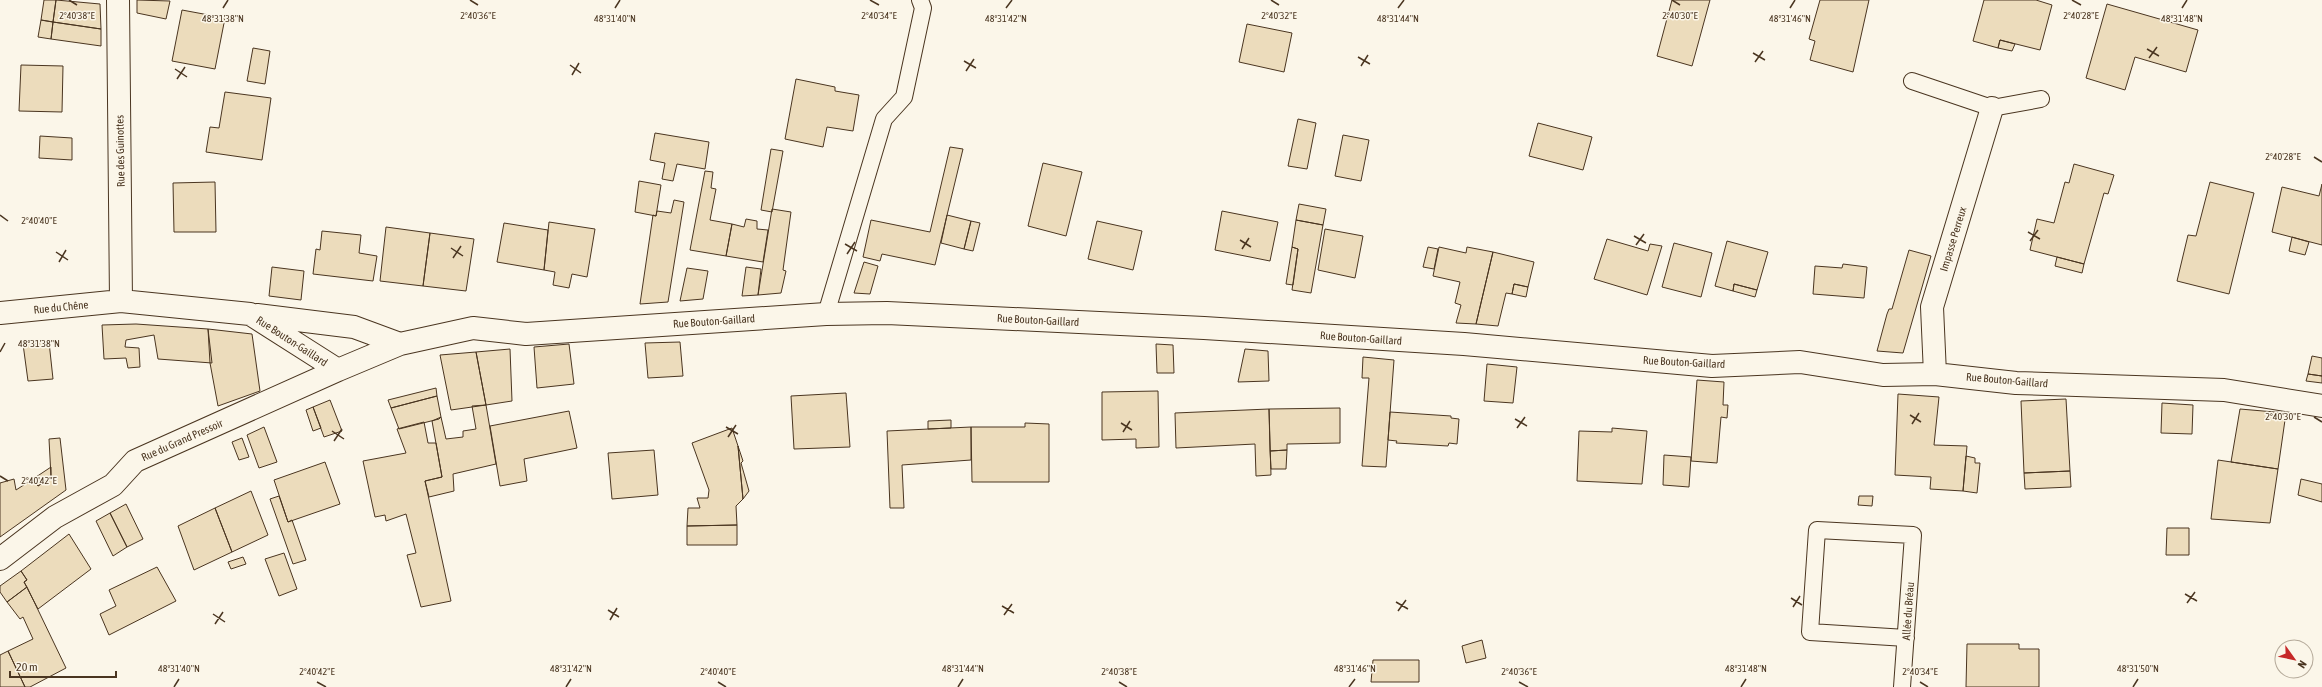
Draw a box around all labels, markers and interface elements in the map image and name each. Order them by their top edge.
text: 2°40'38"E [59,10,95,21]
text: 2°40'36"E [460,10,496,21]
text: 2°40'34"E [861,10,897,21]
text: 2°40'32"E [1261,10,1297,21]
text: 2°40'30"E [1662,10,1698,21]
text: 2°40'28"E [2063,10,2099,21]
text: 48°31'38"N [202,13,244,24]
text: 48°31'40"N [594,13,636,24]
text: 48°31'42"N [985,13,1027,24]
text: 48°31'44"N [1377,13,1419,24]
text: 48°31'46"N [1769,13,1811,24]
text: 48°31'48"N [2161,13,2203,24]
street label: Rue des Guinottes [113,115,127,187]
text: 2°40'28"E [2265,151,2301,162]
street label: Impasse Perreux [1937,205,1969,273]
text: 2°40'40"E [21,215,57,226]
street label: Rue du Chêne [33,298,89,316]
street label: Rue Bouton-Gaillard [673,312,755,330]
street label: Rue Bouton-Gaillard [997,312,1079,328]
street label: Rue Bouton-Gaillard [254,314,330,368]
street label: Rue Bouton-Gaillard [1320,329,1402,347]
text: 48°31'38"N [18,338,60,349]
street label: Rue Bouton-Gaillard [1643,354,1725,370]
street label: Rue Bouton-Gaillard [1966,370,2048,390]
text: 2°40'30"E [2265,411,2301,422]
street label: Rue du Grand Pressoir [139,416,225,463]
text: 2°40'42"E [21,475,57,486]
street label: Allée du Bréau [1900,581,1916,641]
north arrow [2274,639,2314,679]
scale bar [10,653,116,679]
text: N [2296,658,2309,670]
text: 20 m [16,660,38,674]
text: 48°31'40"N [158,663,200,674]
text: 48°31'42"N [550,663,592,674]
text: 48°31'44"N [942,663,984,674]
text: 48°31'46"N [1334,663,1376,674]
text: 48°31'48"N [1725,663,1767,674]
text: 48°31'50"N [2117,663,2159,674]
text: 2°40'42"E [299,666,335,677]
text: 2°40'40"E [700,666,736,677]
text: 2°40'38"E [1101,666,1137,677]
text: 2°40'36"E [1501,666,1537,677]
text: 2°40'34"E [1902,666,1938,677]

